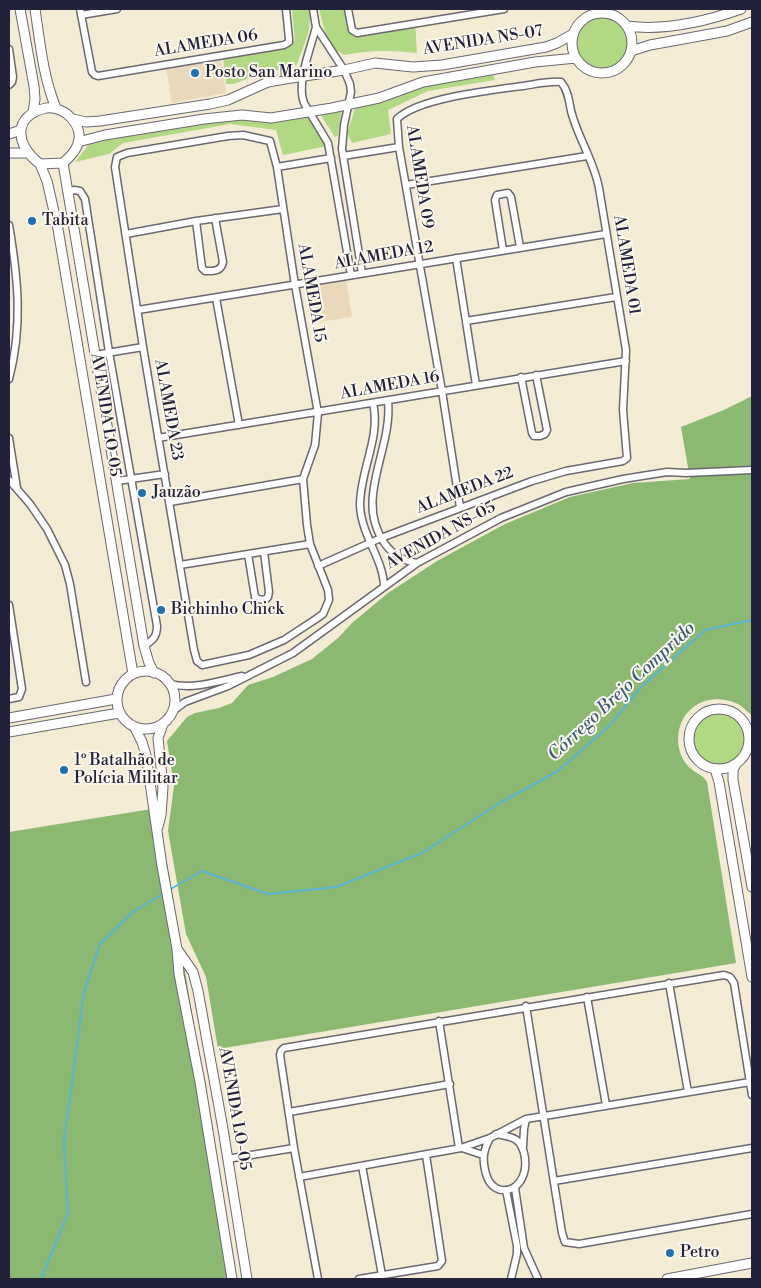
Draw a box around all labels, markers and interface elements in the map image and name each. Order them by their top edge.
street label: AVENIDA NS-07 [422,22,544,60]
street label: ALAMEDA 06 [153,26,259,62]
place label: Posto San Marino [205,63,332,83]
marker: Posto San Marino [189,67,201,79]
street label: ALAMEDA 09 [401,124,437,230]
place label: Tabita [42,211,89,231]
street label: ALAMEDA 01 [609,214,643,316]
marker: Tabita [26,215,38,227]
street label: ALAMEDA 12 [333,238,435,274]
street label: ALAMEDA 15 [293,242,329,344]
street label: AVENIDA LO-05 [86,352,124,478]
street label: ALAMEDA 23 [150,358,186,462]
street label: ALAMEDA 16 [339,368,441,404]
street label: ALAMEDA 22 [414,464,516,518]
place label: Jauzão [152,483,201,503]
marker: Jauzão [136,487,148,499]
street label: AVENIDA NS-05 [383,498,499,574]
place label: Bichinho Chick [171,600,284,620]
marker: Bichinho Chick [155,604,167,616]
water label: Córrego Brejo Comprido [544,618,700,766]
place label: 1º Batalhão de Polícia Militar [74,751,178,789]
marker: 1º Batalhão de Polícia Militar [58,764,70,776]
street label: AVENIDA LO-05 [214,1046,254,1172]
place label: Petro [680,1243,719,1263]
marker: Petro [664,1247,676,1259]

